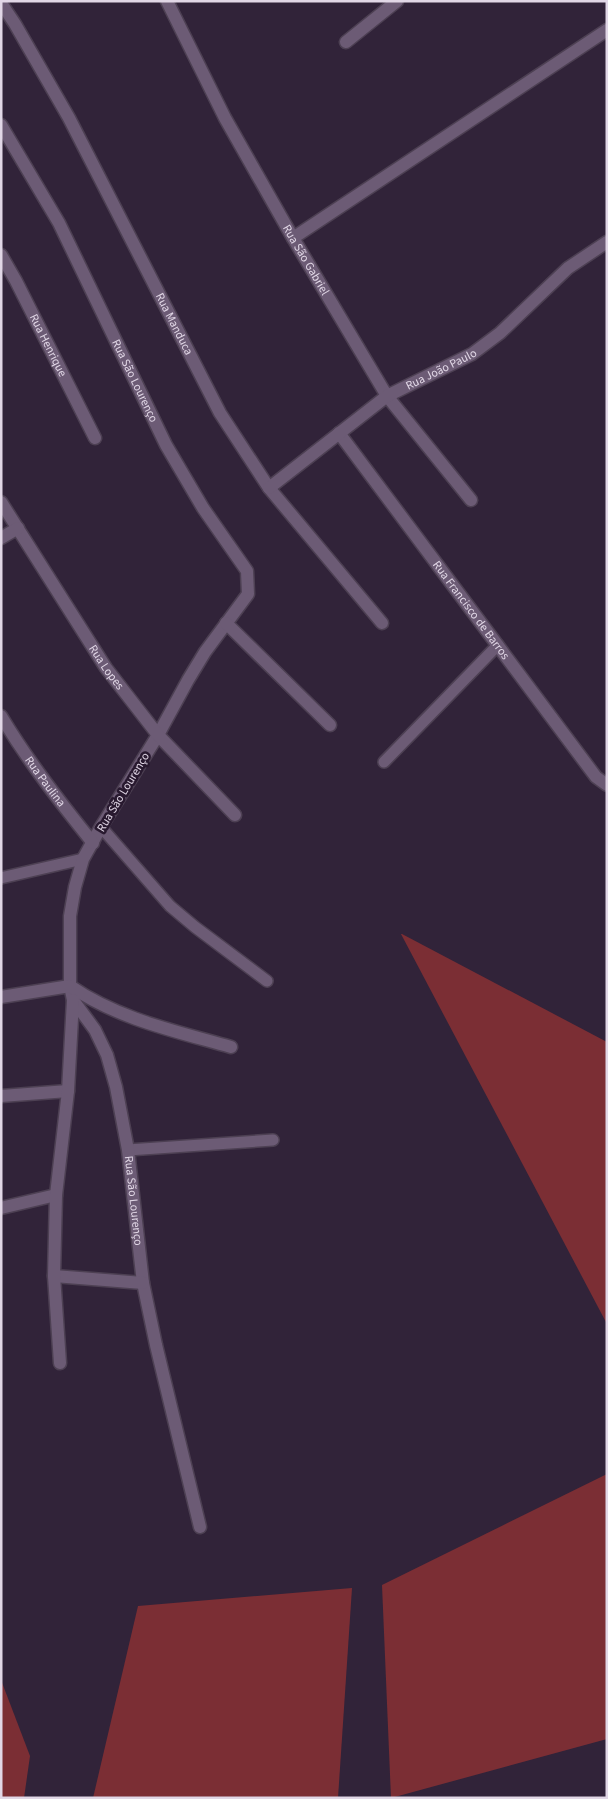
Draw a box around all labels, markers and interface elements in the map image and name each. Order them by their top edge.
street label: Rua São Gabriel [278,222,333,299]
street label: Rua Manduca [151,290,197,358]
street label: Rua Henrique [25,311,71,380]
street label: Rua São Lourenço [107,337,162,425]
street label: Rua João Paulo [403,345,481,394]
street label: Rua Francisco de Barros [428,557,513,663]
street label: Rua Lopes [84,642,128,694]
street label: Rua São Lourenço [93,749,154,835]
street label: Rua Paulina [20,753,69,811]
street label: Rua São Lourenço [120,1155,147,1247]

